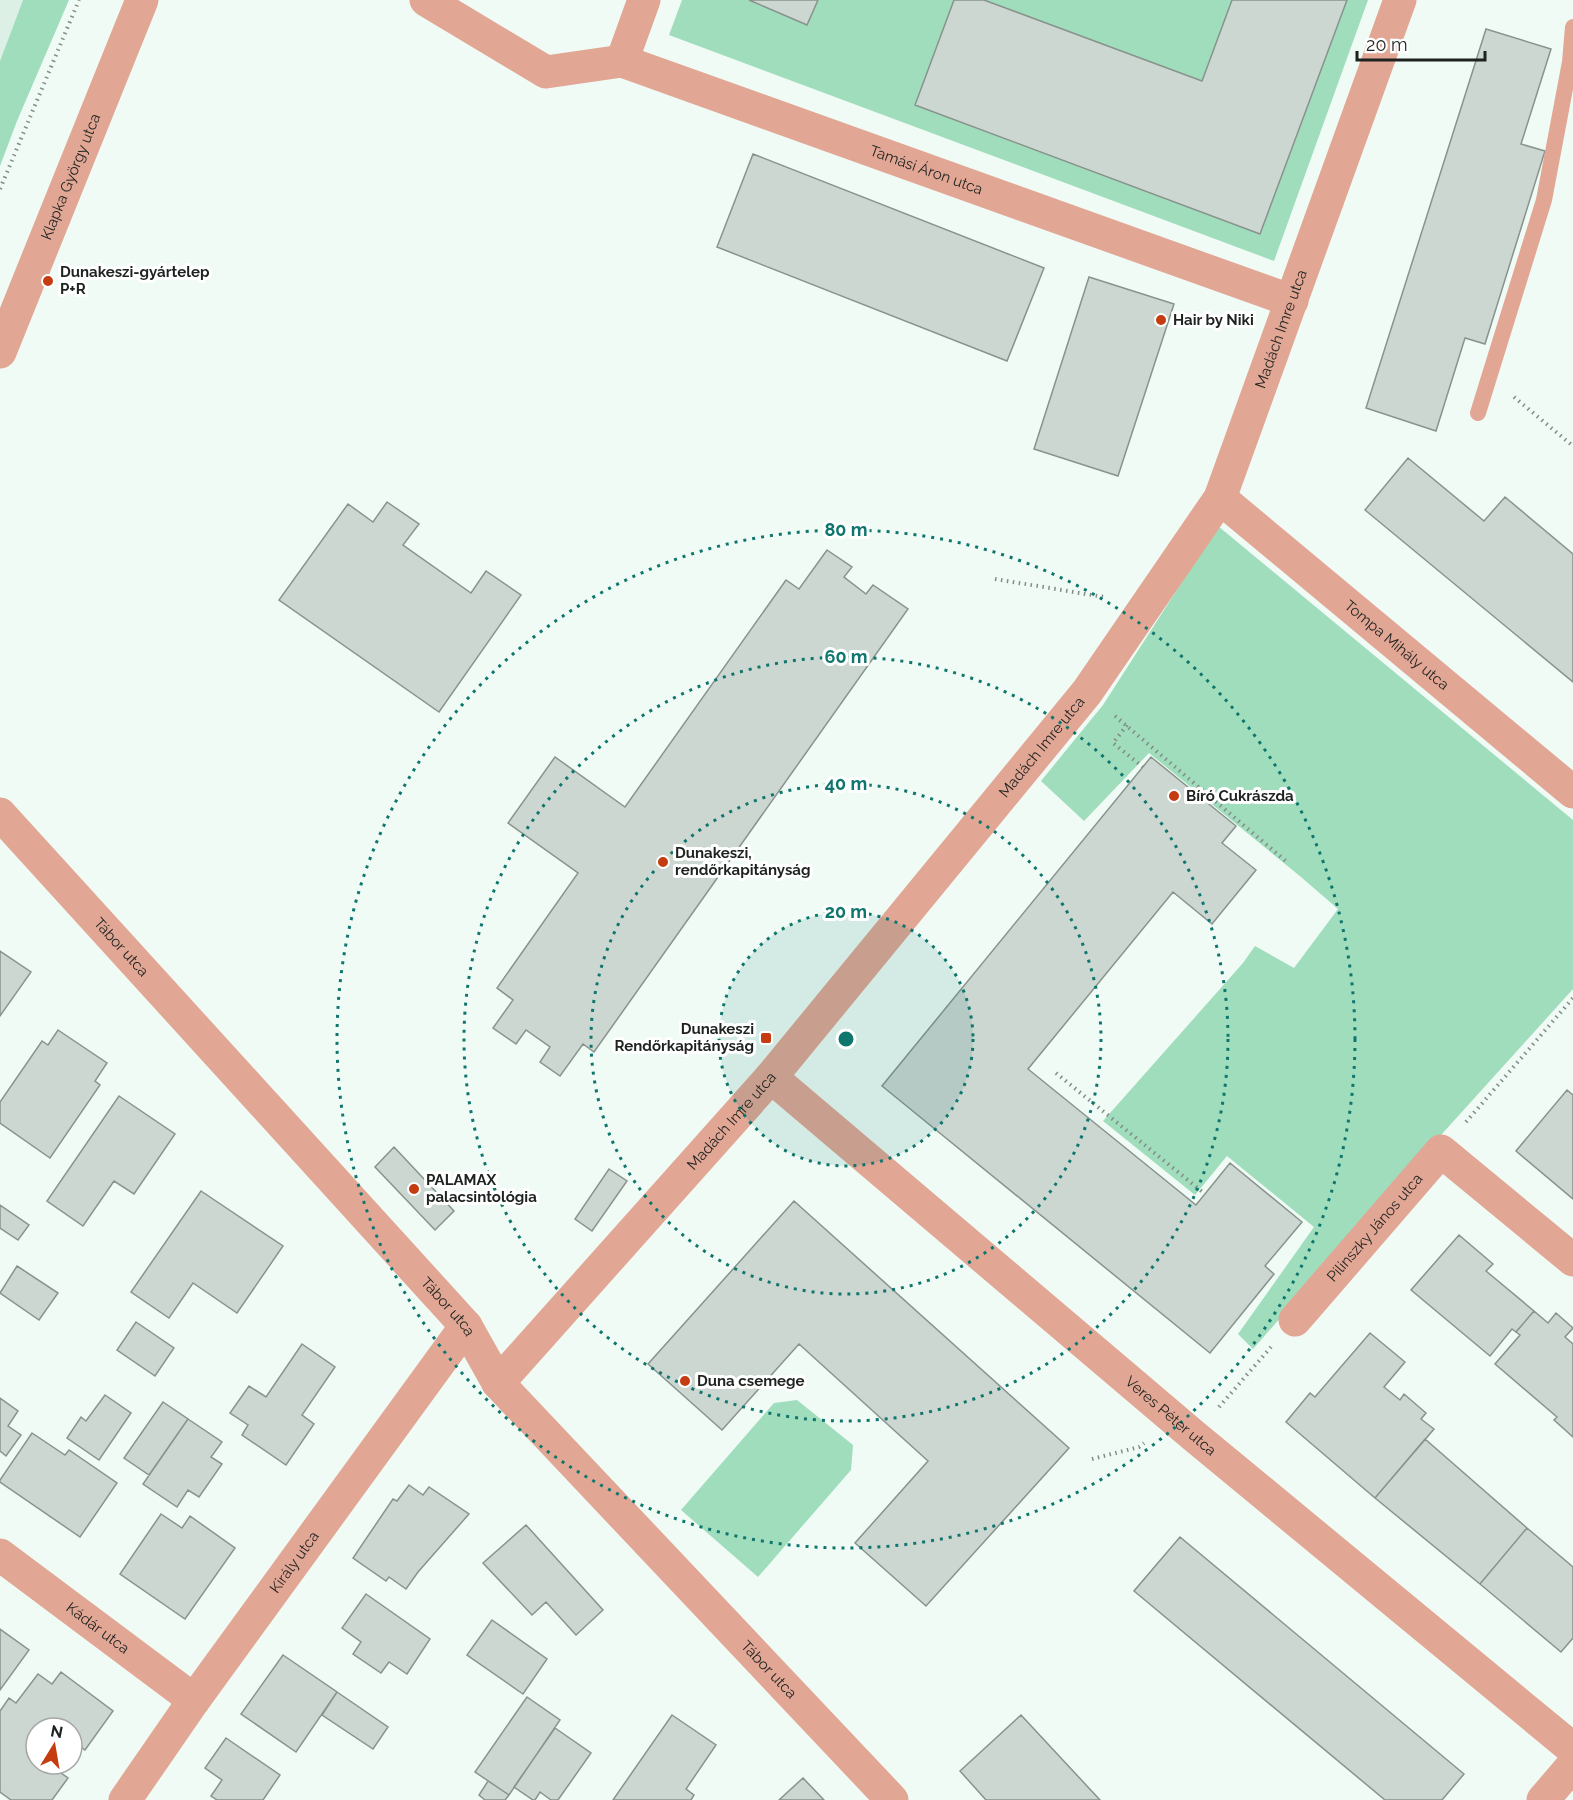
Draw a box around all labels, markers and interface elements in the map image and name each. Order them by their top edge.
scale bar [1357,24,1484,62]
text: 20 m [1366,34,1408,55]
street label: Klapka György utca [37,111,104,243]
street label: Tamási Áron utca [867,142,985,198]
place label: Dunakeszi-gyártelep P+R [60,263,210,298]
street label: Madách Imre utca [1251,267,1311,391]
marker: Dunakeszi-gyártelep P+R [41,274,55,288]
place label: Hair by Niki [1173,311,1254,329]
marker: Hair by Niki [1154,313,1168,327]
text: 80 m [824,519,868,540]
street label: Tompa Mihály utca [1341,597,1453,694]
text: 60 m [824,646,868,667]
street label: Madách Imre utca [995,693,1088,801]
text: 40 m [825,773,867,794]
place label: Bíró Cukrászda [1186,787,1294,805]
marker: Bíró Cukrászda [1167,789,1181,803]
place label: Dunakeszi, rendőrkapitányság [675,844,810,879]
marker: Dunakeszi, rendőrkapitányság [656,855,670,869]
text: 20 m [825,901,867,922]
street label: Tábor utca [90,914,152,980]
place label: Dunakeszi Rendőrkapitányság [615,1020,754,1055]
centre of rings [836,1029,856,1049]
marker: Dunakeszi Rendőrkapitányság [759,1031,773,1045]
street label: Madách Imre utca [683,1068,780,1174]
street label: Pilinszky János utca [1323,1170,1426,1285]
place label: PALAMAX palacsintológia [426,1171,537,1206]
marker: PALAMAX palacsintológia [407,1182,421,1196]
street label: Tábor utca [417,1273,479,1339]
place label: Duna csemege [697,1372,805,1390]
street label: Veres Péter utca [1121,1372,1220,1459]
marker: Duna csemege [678,1374,692,1388]
street label: Király utca [266,1528,323,1597]
street label: Kádár utca [63,1599,133,1658]
street label: Tábor utca [737,1637,800,1702]
north arrow [24,1716,84,1776]
text: N [49,1721,65,1742]

